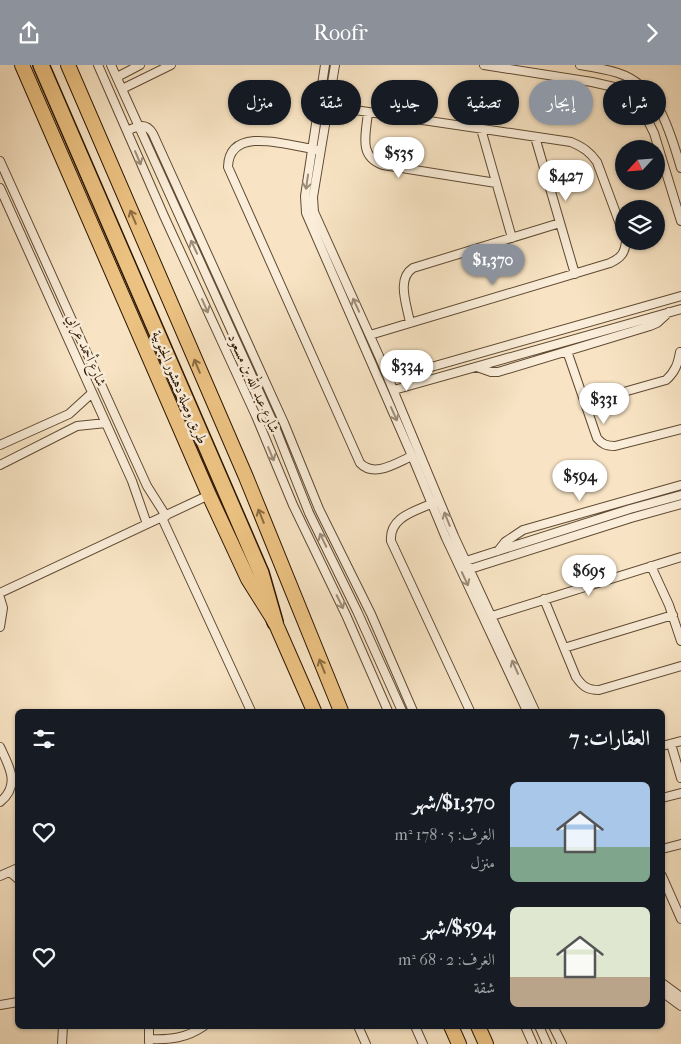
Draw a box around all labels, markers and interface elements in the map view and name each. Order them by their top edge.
icon: share [15,19,43,47]
icon: forward [638,19,666,47]
text: Roofr [313,20,368,46]
chip: منزل [228,80,291,125]
chip: شقة [301,80,361,125]
chip: جديد [371,80,438,125]
chip: تصفية [448,80,519,125]
chip: إيجار [529,80,593,125]
chip: شراء [603,80,666,125]
pin: $535 [369,137,429,179]
north arrow [615,140,665,190]
map controls [615,140,665,250]
text: $535 [384,143,414,162]
one-way arrow [134,150,144,165]
pin: $427 [536,159,596,202]
text: $427 [549,166,583,185]
one-way arrow [302,174,312,190]
button: layers [615,200,665,250]
one-way arrow [128,210,138,225]
one-way arrow [189,240,198,255]
pin: $1,370 [452,243,534,286]
text: $1,370 [473,250,513,269]
one-way arrow [201,298,210,313]
one-way arrow [351,298,361,313]
street label: شارع أحمد عرابي [60,311,112,390]
street label: طريق وصلة دهشور الجنوبية [148,328,211,447]
street label: شارع عبد الله بن مسعود [221,330,286,437]
pin: $334 [377,349,437,392]
text: $334 [391,356,423,375]
one-way arrow [192,359,202,374]
pin: $331 [574,383,634,425]
text: $331 [590,389,618,408]
one-way arrow [389,406,399,421]
one-way arrow [267,446,277,461]
pin: $594 [550,459,610,502]
text: $594 [563,466,597,485]
one-way arrow [256,508,265,524]
one-way arrow [442,512,452,527]
one-way arrow [318,533,327,548]
pin: $695 [559,555,619,597]
text: $695 [573,561,605,580]
one-way arrow [461,571,471,586]
one-way arrow [335,594,345,609]
one-way arrow [317,659,326,674]
one-way arrow [510,660,520,675]
icon: filters [30,725,58,753]
text: العقارات: 7 [569,726,650,750]
text: $1,370/شهر [412,790,495,814]
icon: home [550,802,610,862]
icon: heart [30,818,58,846]
text: الغرف: 5 · 178 m² [395,825,495,844]
text: منزل [470,853,495,872]
text: $594/شهر [422,915,495,939]
icon: home [550,927,610,987]
icon: heart [30,943,58,971]
text: الغرف: 2 · 68 m² [398,950,495,969]
text: شقة [474,978,495,997]

